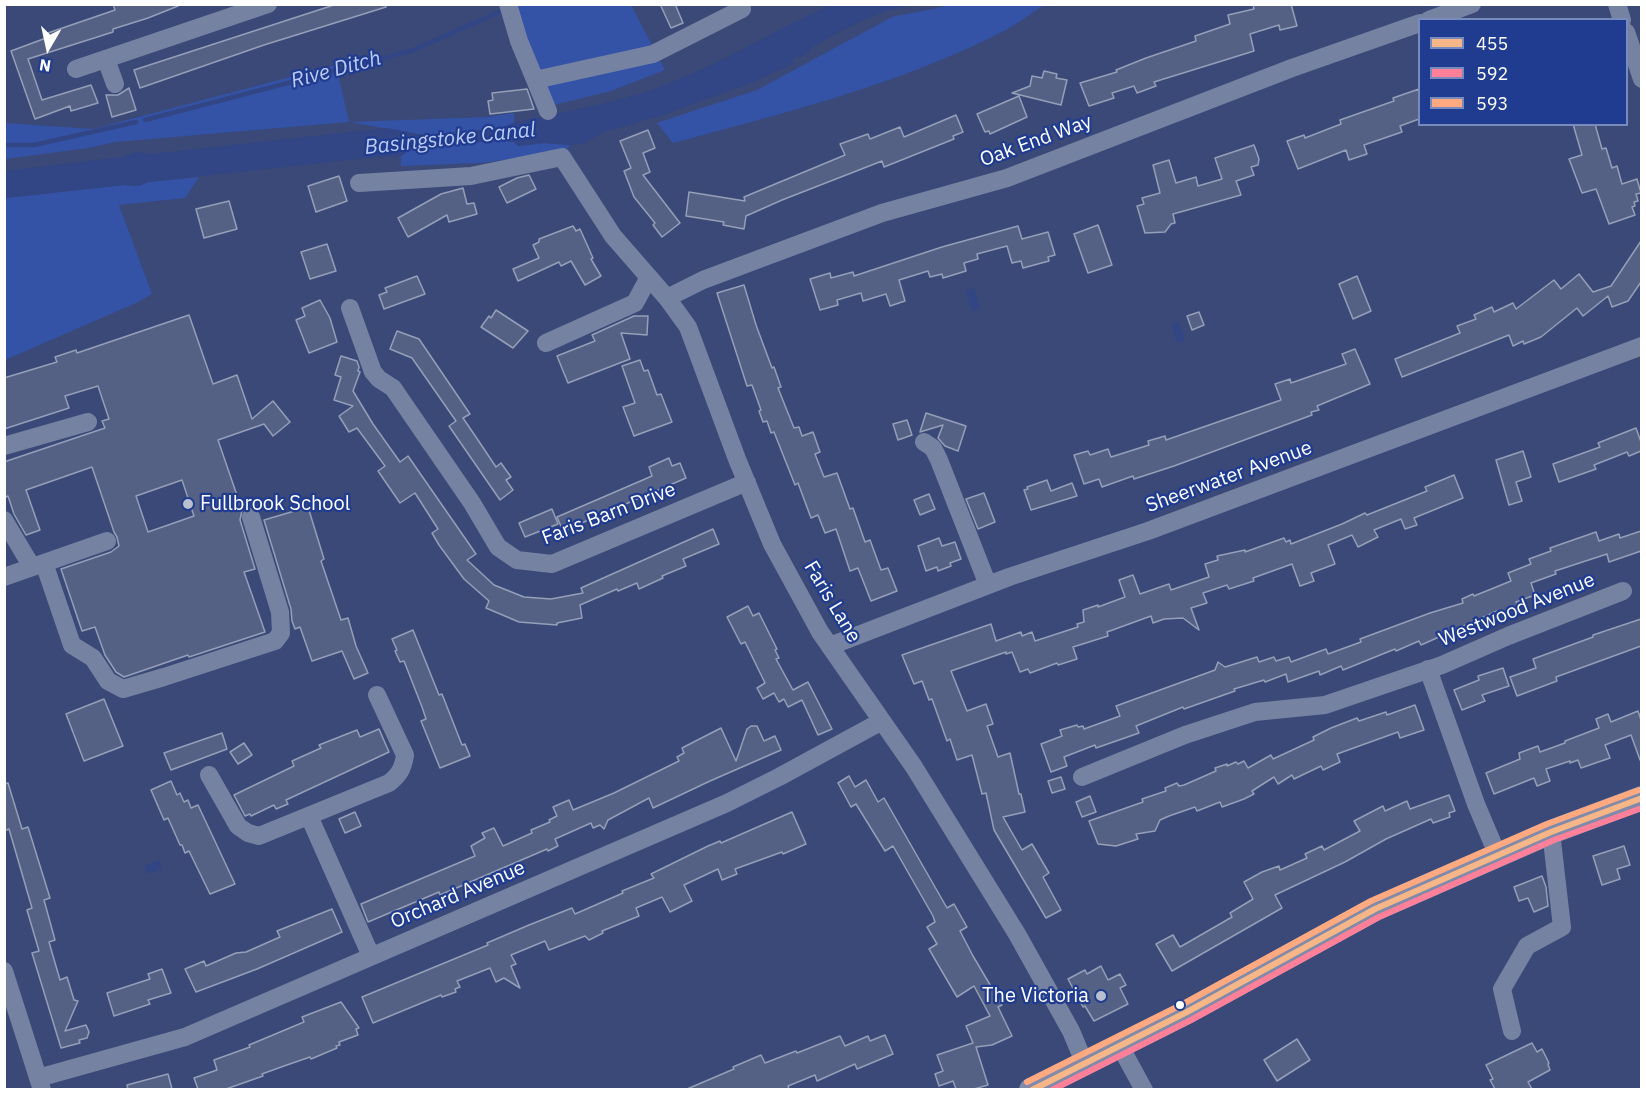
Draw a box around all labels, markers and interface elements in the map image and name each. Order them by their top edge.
north arrow [18,18,78,78]
legend [1418,18,1628,126]
text: 455 [1476,32,1508,55]
water label: Rive Ditch [288,46,384,94]
text: N [38,55,52,77]
text: 592 [1476,62,1508,85]
text: 593 [1476,92,1508,115]
street label: Oak End Way [977,110,1095,172]
water label: Basingstoke Canal [363,118,537,160]
street label: Sheerwater Avenue [1143,436,1315,518]
street label: Faris Barn Drive [539,477,679,551]
place label: Fullbrook School [200,492,350,516]
marker: Fullbrook School [181,497,195,511]
street label: Faris Lane [798,557,866,647]
street label: Westwood Avenue [1436,568,1598,652]
street label: Orchard Avenue [387,856,529,934]
place label: The Victoria [982,984,1089,1008]
marker: The Victoria [1094,989,1108,1003]
unlabelled marker [1174,999,1186,1011]

